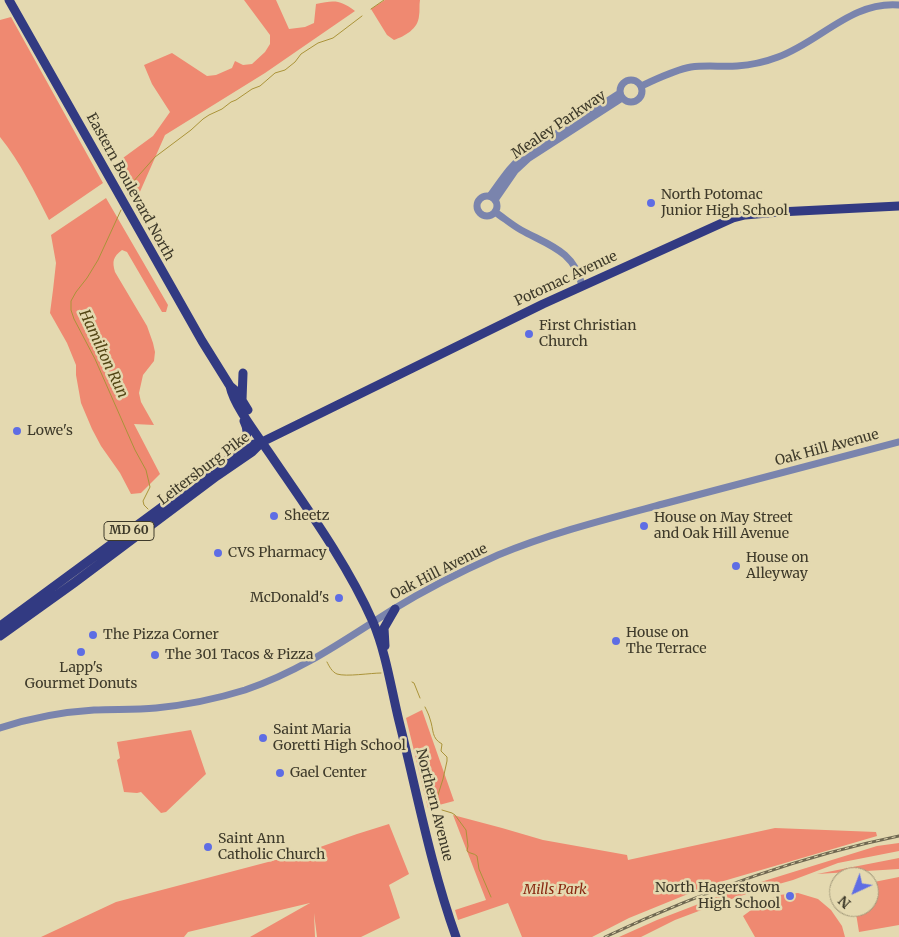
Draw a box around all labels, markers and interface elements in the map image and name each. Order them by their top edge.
street label: Mealey Parkway [509,87,609,163]
street label: Eastern Boulevard North [82,110,178,264]
place label: North Potomac Junior High School [661,187,788,220]
marker: North Potomac Junior High School [645,197,657,209]
street label: Potomac Avenue [512,248,620,310]
water label: Hamilton Run [75,307,131,401]
place label: First Christian Church [539,318,637,351]
marker: First Christian Church [523,328,535,340]
place label: Lowe's [27,423,73,439]
marker: Lowe's [11,425,23,437]
street label: Oak Hill Avenue [773,426,881,470]
street label: Leitersburg Pike [155,429,253,509]
place label: Sheetz [284,508,329,524]
marker: Sheetz [268,510,280,522]
place label: House on May Street and Oak Hill Avenue [654,510,793,542]
marker: House on May Street and Oak Hill Avenue [638,520,650,532]
road number: MD 60 [104,522,154,540]
street label: Oak Hill Avenue [388,540,490,604]
place label: CVS Pharmacy [228,545,327,561]
marker: CVS Pharmacy [212,547,224,559]
place label: House on Alleyway [746,550,809,582]
marker: House on Alleyway [730,560,742,572]
place label: McDonald's [250,590,329,606]
marker: McDonald's [333,592,345,604]
place label: House on The Terrace [626,625,707,658]
place label: The Pizza Corner [103,627,219,643]
marker: The Pizza Corner [87,629,99,641]
marker: House on The Terrace [610,635,622,647]
marker: Lapp's Gourmet Donuts [75,646,87,658]
place label: The 301 Tacos & Pizza [165,647,314,663]
marker: The 301 Tacos & Pizza [149,649,161,661]
place label: Lapp's Gourmet Donuts [25,660,137,692]
place label: Saint Maria Goretti High School [273,722,406,754]
marker: Saint Maria Goretti High School [257,732,269,744]
street label: Northern Avenue [412,747,456,863]
place label: Gael Center [290,765,367,781]
marker: Gael Center [274,767,286,779]
place label: Saint Ann Catholic Church [218,831,325,864]
marker: Saint Ann Catholic Church [202,841,214,853]
north arrow [829,867,879,917]
place label: North Hagerstown High School [655,880,780,912]
park label: Mills Park [523,882,587,898]
marker: North Hagerstown High School [784,890,796,902]
text: N [834,892,855,913]

